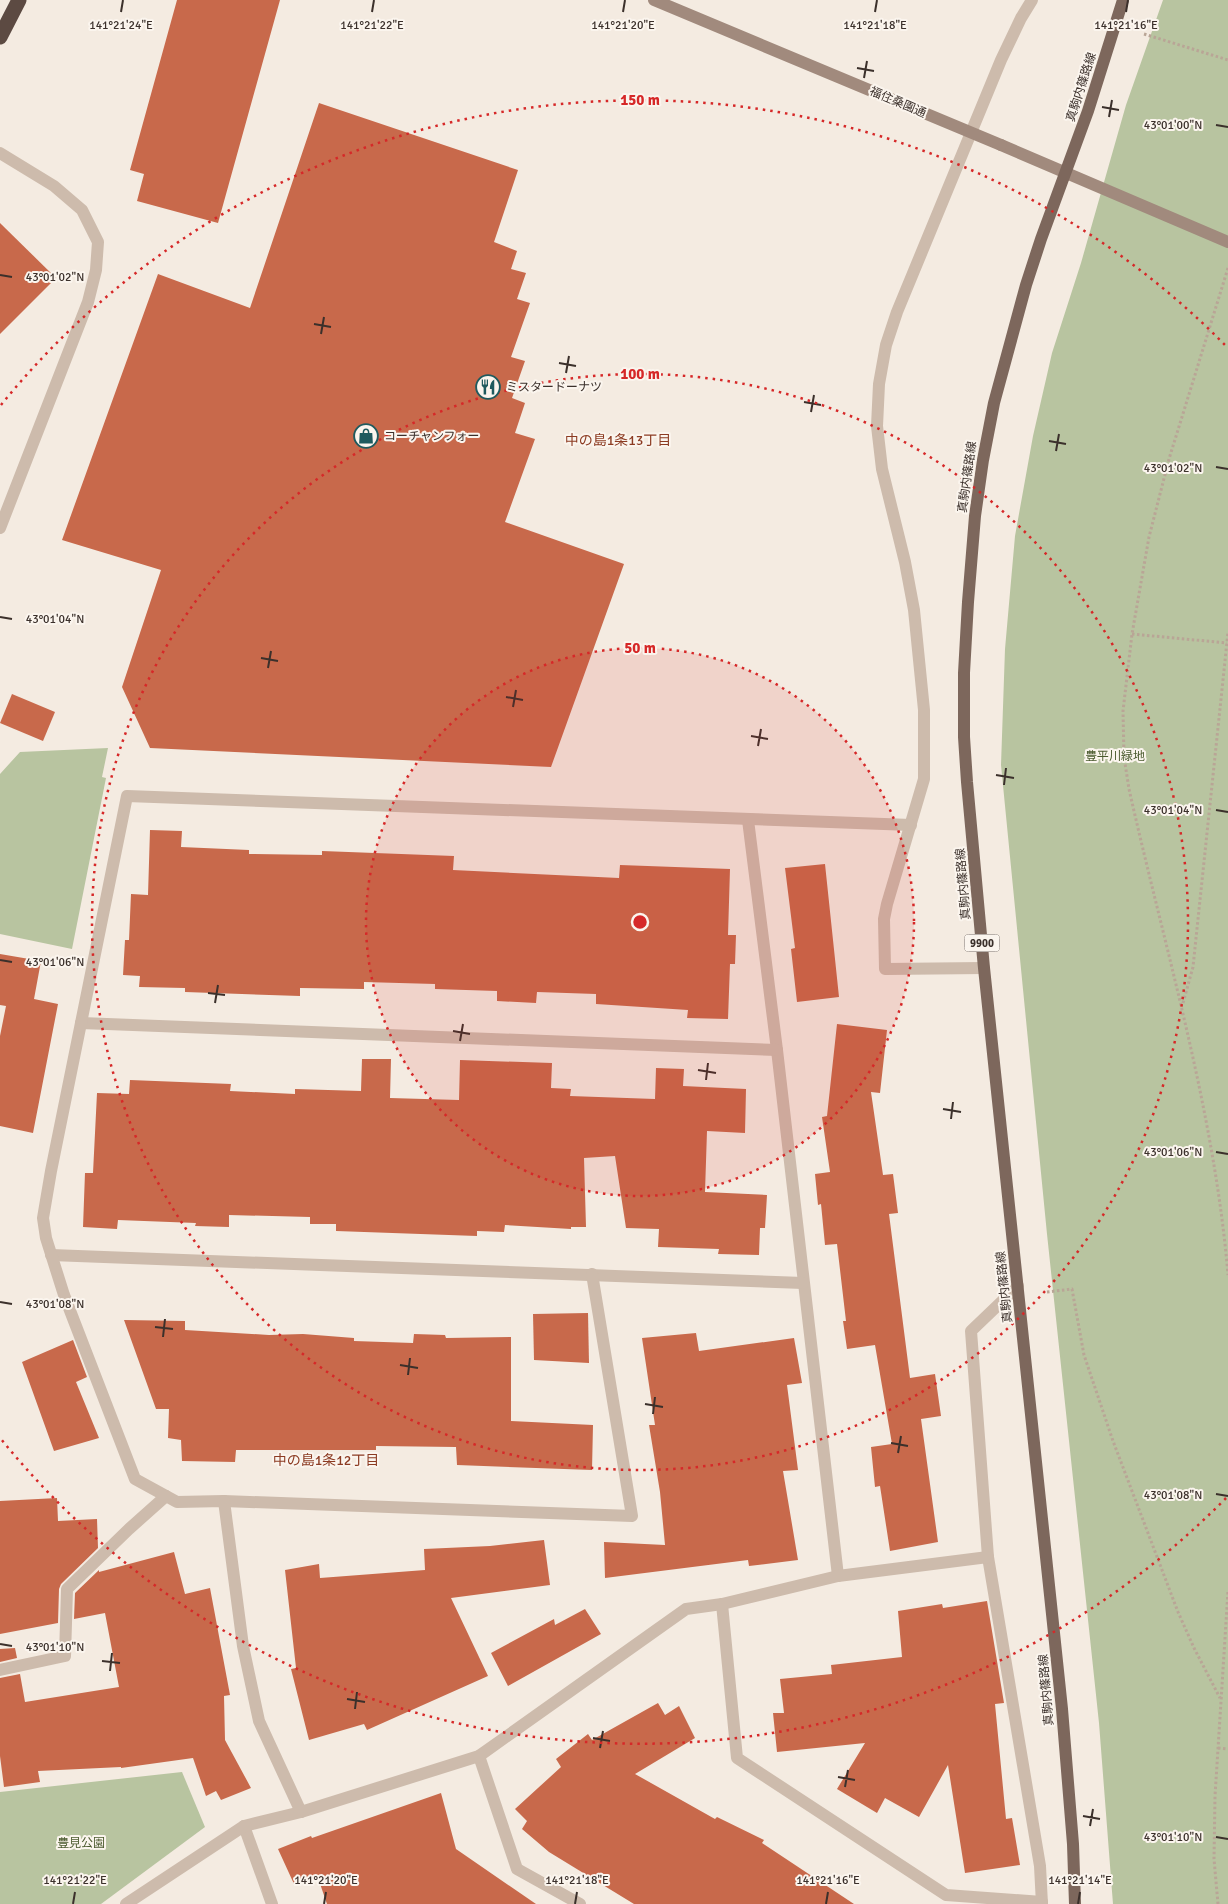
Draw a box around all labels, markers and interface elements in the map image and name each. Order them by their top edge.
text: 141°21'24"E [89,18,153,33]
text: 141°21'22"E [340,18,404,33]
text: 141°21'20"E [591,18,655,33]
text: 141°21'18"E [843,18,907,33]
text: 141°21'16"E [1094,18,1158,33]
street label: 真駒内篠路線 [1063,51,1100,124]
street label: 福住桑園通 [867,84,928,121]
text: 150 m [620,91,660,109]
text: 43°01'00"N [1144,118,1202,133]
text: 43°01'02"N [26,270,84,285]
text: 100 m [620,365,660,383]
restaurant icon: ミスタードーナツ [475,374,501,400]
place label: ミスタードーナツ [506,380,602,395]
shop icon: コーチャンフォー [353,423,379,449]
place label: コーチャンフォー [384,429,480,444]
district label: 中の島1条13丁目 [565,432,671,449]
street label: 真駒内篠路線 [955,440,980,514]
text: 43°01'02"N [1144,461,1202,476]
text: 43°01'04"N [26,612,84,627]
text: 50 m [624,639,656,657]
park label: 豊平川緑地 [1085,749,1145,764]
text: 43°01'04"N [1144,803,1202,818]
street label: 真駒内篠路線 [953,847,974,920]
centre of rings [631,913,649,931]
road number: 9900 [964,934,1000,951]
text: 43°01'06"N [26,955,84,970]
text: 43°01'06"N [1144,1145,1202,1160]
street label: 真駒内篠路線 [993,1250,1016,1324]
text: 43°01'08"N [26,1297,84,1312]
district label: 中の島1条12丁目 [273,1452,379,1469]
text: 43°01'08"N [1144,1488,1202,1503]
text: 43°01'10"N [26,1640,84,1655]
street label: 真駒内篠路線 [1036,1653,1057,1726]
text: 43°01'10"N [1144,1830,1202,1845]
park label: 豊見公園 [57,1836,105,1851]
text: 141°21'22"E [43,1873,107,1888]
text: 141°21'20"E [294,1873,358,1888]
text: 141°21'18"E [545,1873,609,1888]
text: 141°21'16"E [796,1873,860,1888]
text: 141°21'14"E [1048,1873,1112,1888]

